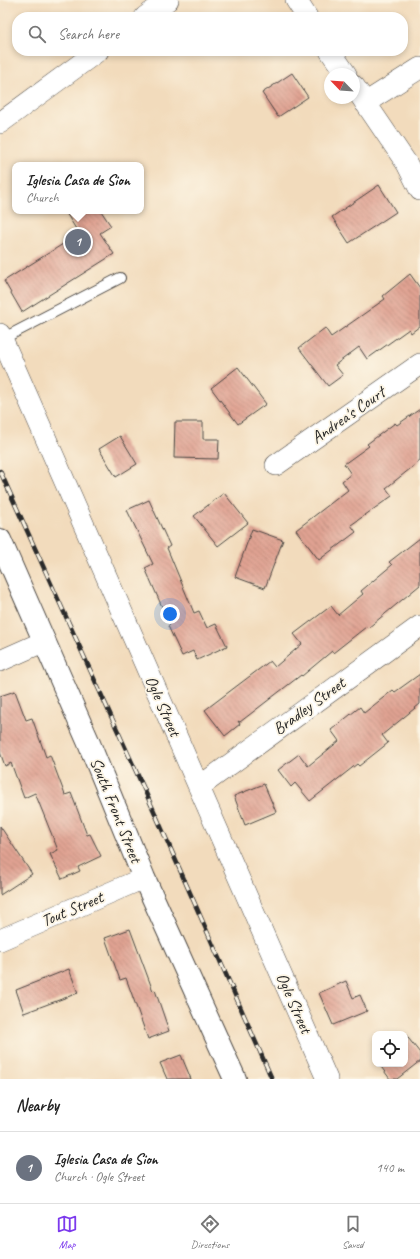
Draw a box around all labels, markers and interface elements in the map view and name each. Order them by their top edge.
search box [12,12,408,56]
icon: search [26,23,48,45]
text: Search here [58,25,119,44]
north arrow [324,68,360,104]
popup [12,162,144,214]
text: Iglesia Casa de Sion [26,171,130,190]
text: Church [26,190,59,206]
pin: 1 [65,227,91,257]
street label: Andrea's Court [307,381,391,448]
your location [160,604,180,624]
street label: Bradley Street [269,671,351,739]
street label: Ogle Street [140,672,187,742]
street label: South Front Street [85,754,147,868]
street label: Tout Street [38,886,108,931]
street label: Ogle Street [271,969,318,1039]
map controls [372,1031,408,1067]
button: locate [372,1031,408,1067]
text: Nearby [16,1095,59,1116]
text: Iglesia Casa de Sion [54,1150,158,1169]
text: 1 [26,1160,32,1176]
text: 140 m [376,1160,404,1176]
text: Church · Ogle Street [54,1169,144,1185]
tab: Map [56,1213,78,1251]
tab: Directions [191,1213,229,1251]
tab: Saved [342,1213,364,1251]

